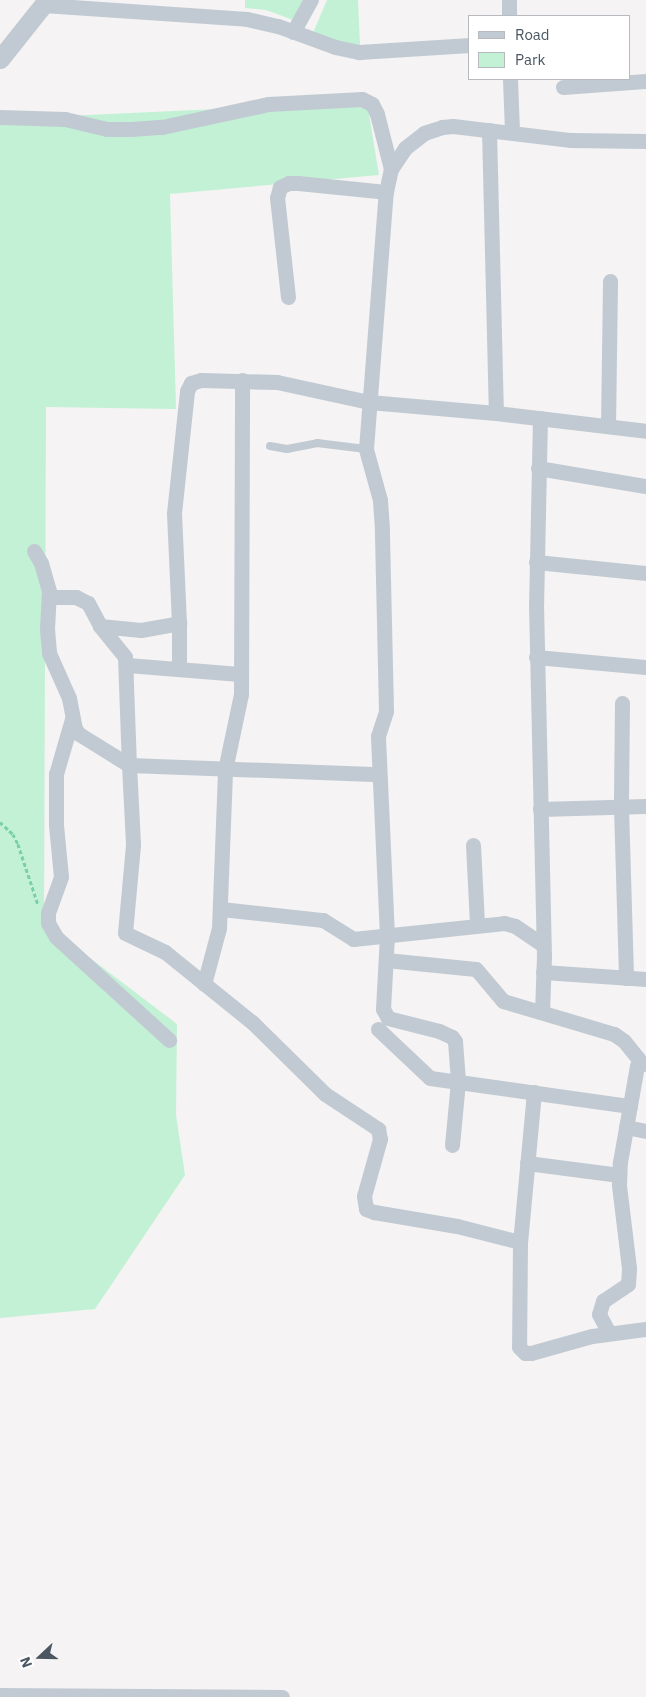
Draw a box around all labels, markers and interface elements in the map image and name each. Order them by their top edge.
legend [468,15,631,80]
text: Road [515,25,550,44]
text: Park [515,50,545,69]
north arrow [15,1632,65,1682]
text: N [16,1654,36,1670]

